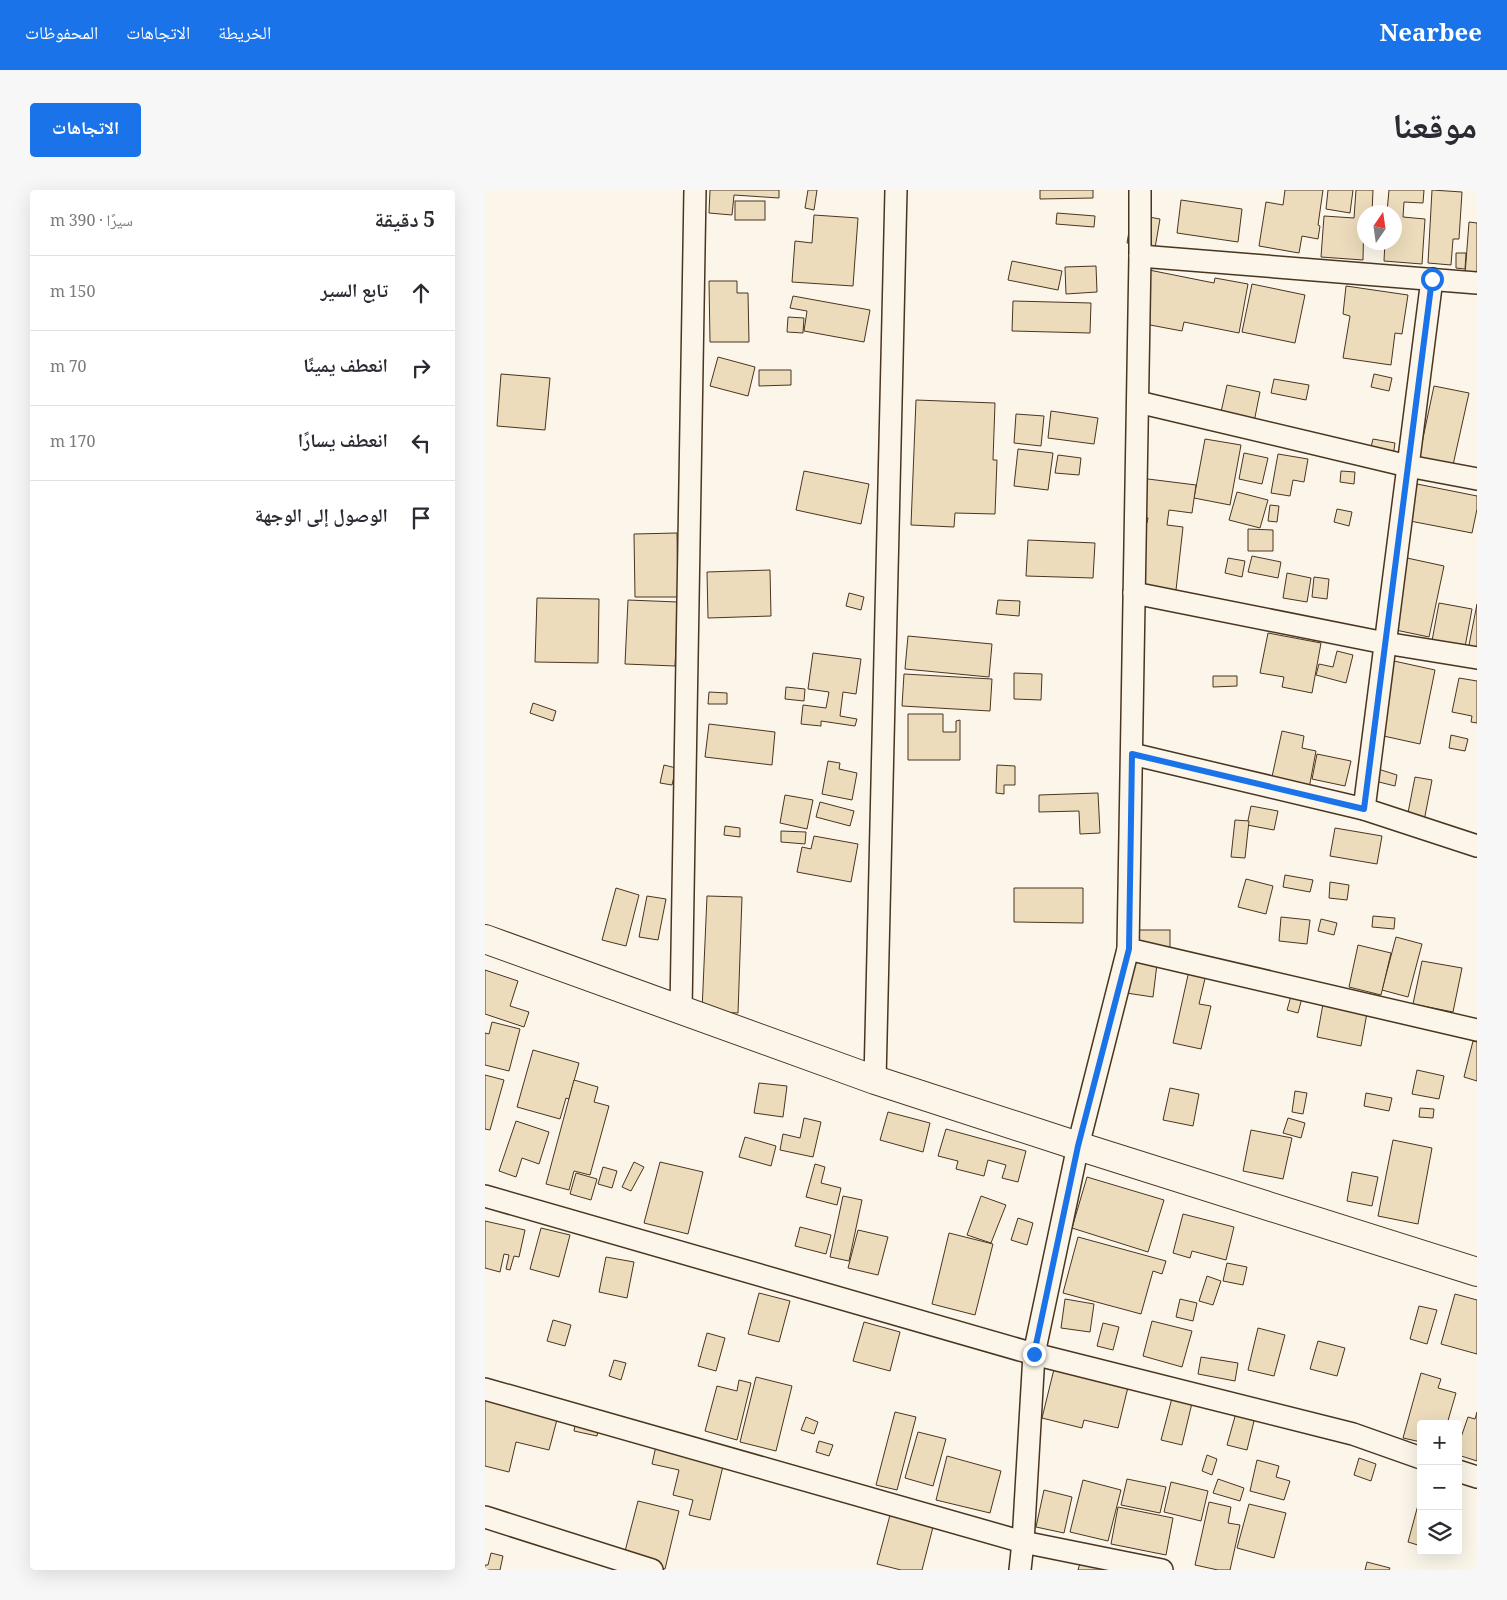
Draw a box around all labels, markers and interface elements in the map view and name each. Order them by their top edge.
text: Nearbee [1379,15,1482,56]
text: المحفوظات [25,20,98,50]
text: الاتجاهات [126,20,190,50]
text: الخريطة [218,20,271,50]
text: موقعنا [1392,101,1477,160]
button: الاتجاهات [30,103,141,157]
text: 5 دقيقة [375,205,435,240]
north arrow [1357,205,1402,250]
text: سيرًا · 390 m [50,209,133,236]
route start [1421,268,1444,291]
text: تابع السير [320,277,388,309]
icon: ahead [407,279,435,307]
text: 150 m [50,280,96,307]
text: انعطف يمينًا [303,352,388,384]
icon: right [407,354,435,382]
text: 70 m [50,355,87,382]
text: انعطف يسارًا [298,427,388,459]
icon: left [407,429,435,457]
text: 170 m [50,430,96,457]
text: الوصول إلى الوجهة [255,502,388,534]
icon: arrive [407,504,435,532]
route end [1023,1343,1046,1366]
map controls [1417,1420,1462,1555]
button: + [1417,1420,1462,1465]
button: − [1417,1465,1462,1510]
button: layers [1417,1510,1462,1555]

